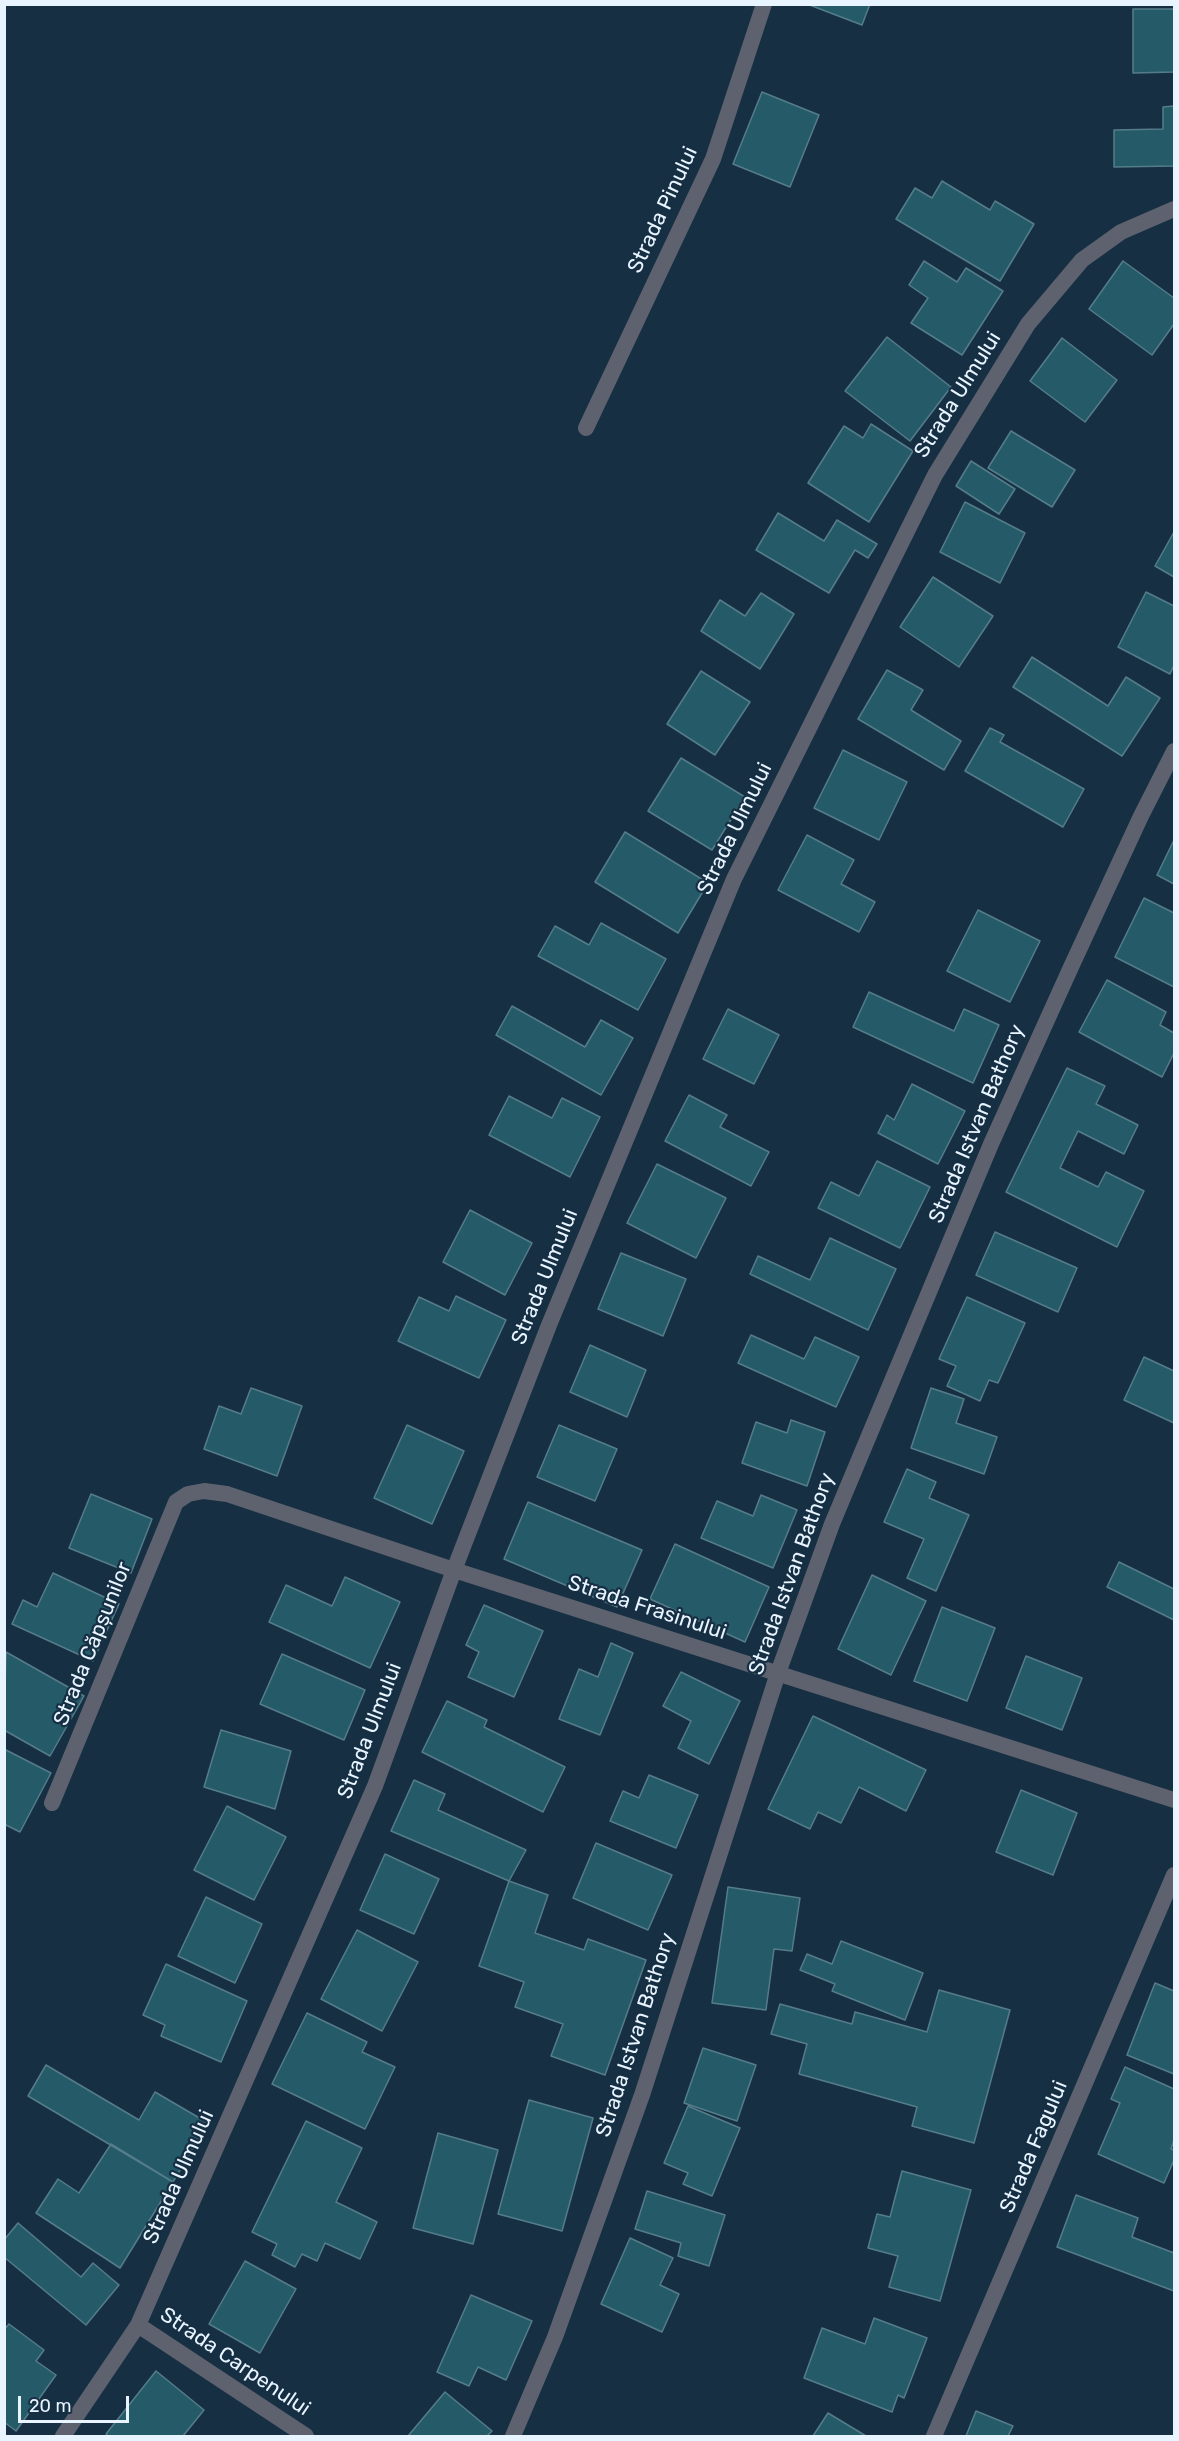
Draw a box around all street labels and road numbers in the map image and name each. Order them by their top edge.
street label: Strada Pinului [623,143,703,277]
street label: Strada Ulmului [909,327,1007,463]
street label: Strada Ulmului [692,759,778,899]
street label: Strada Istvan Bathory [924,1021,1030,1227]
street label: Strada Ulmului [506,1206,584,1348]
street label: Strada Istvan Bathory [744,1469,840,1679]
street label: Strada Căpșunilor [49,1558,137,1730]
street label: Strada Frasinului [565,1570,729,1646]
street label: Strada Ulmului [332,1659,408,1803]
street label: Strada Istvan Bathory [591,1930,681,2140]
street label: Strada Fagului [995,2077,1073,2217]
street label: Strada Ulmului [138,2106,220,2248]
street label: Strada Carpenului [155,2302,315,2422]

